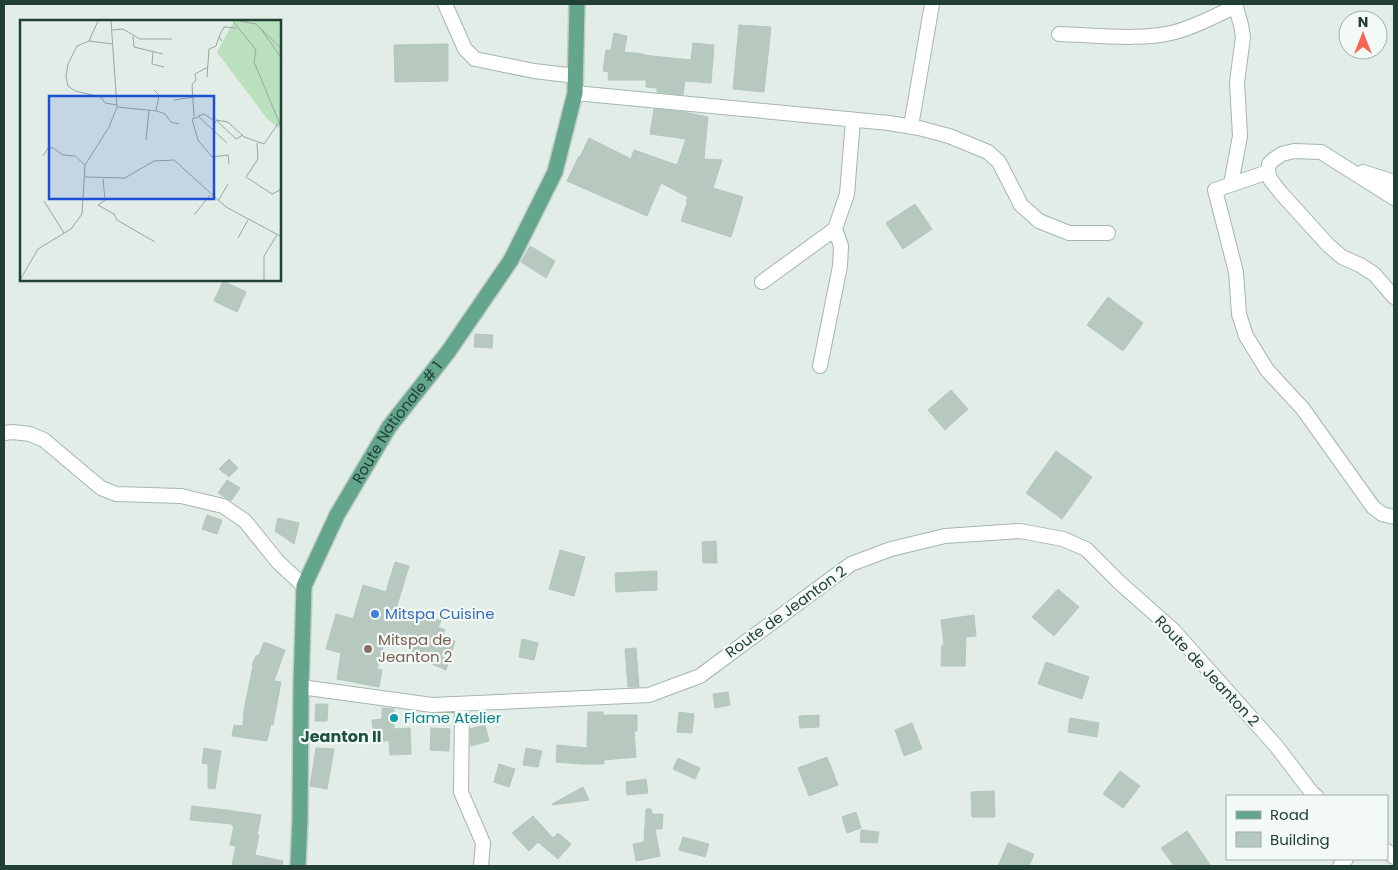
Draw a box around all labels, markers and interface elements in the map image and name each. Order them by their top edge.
north arrow [1338,10,1388,60]
text: N [1358,12,1368,32]
inset map [20,20,281,281]
street label: Route Nationale # 1 [347,357,447,487]
street label: Route de Jeanton 2 [721,561,850,663]
place label: Mitspa Cuisine [385,603,494,624]
marker: Mitspa Cuisine [369,608,381,620]
street label: Route de Jeanton 2 [1150,611,1264,731]
place label: Mitspa de Jeanton 2 [378,629,452,667]
marker: Mitspa de Jeanton 2 [362,643,374,655]
place label: Flame Atelier [404,707,502,728]
marker: Flame Atelier [388,712,400,724]
district label: Jeanton II [300,725,382,748]
legend [1226,795,1388,860]
text: Road [1270,804,1309,825]
text: Building [1270,829,1330,850]

